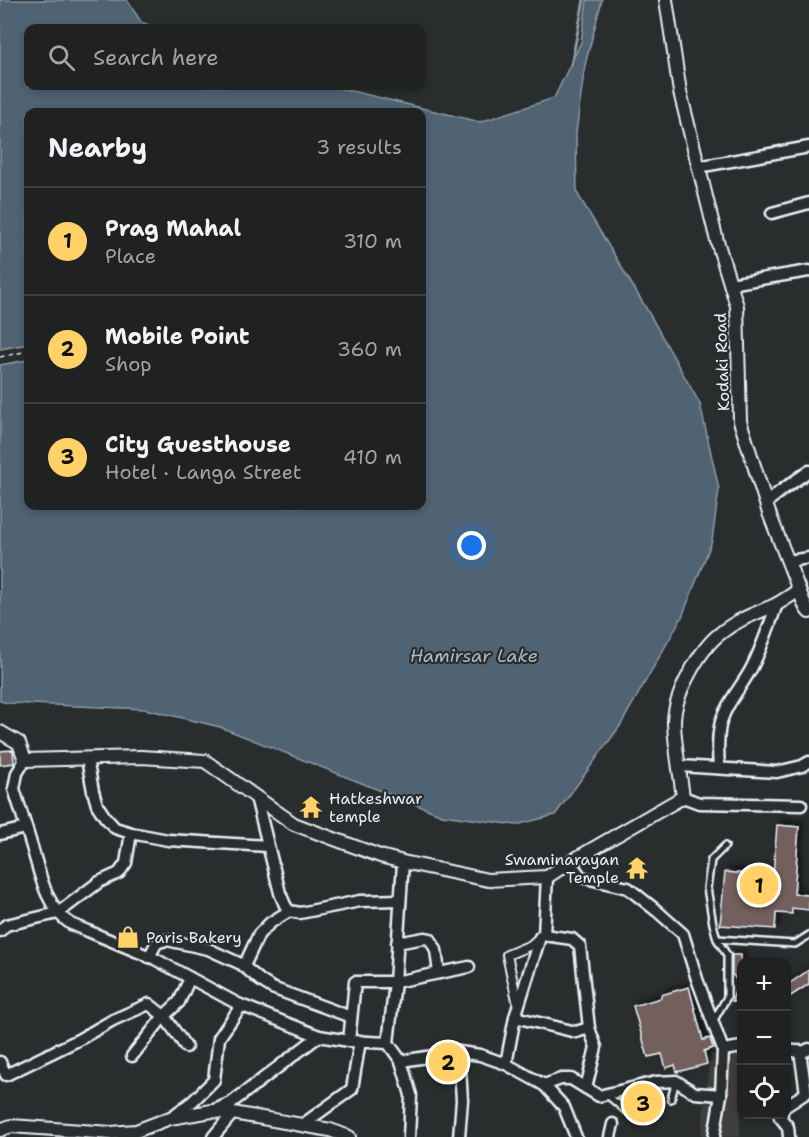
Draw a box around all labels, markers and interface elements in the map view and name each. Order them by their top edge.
search box [24,24,426,90]
icon: search [45,41,78,74]
text: Search here [93,43,219,72]
text: Nearby [48,130,147,165]
text: 3 results [316,134,402,160]
text: Prag Mahal [105,214,241,243]
text: 1 [63,228,72,254]
text: 310 m [343,228,402,254]
text: Place [105,243,156,269]
street label: Kodaki Road [710,312,734,412]
text: Mobile Point [105,322,249,351]
text: 2 [61,336,75,362]
text: 360 m [337,336,402,362]
text: Shop [105,351,152,377]
text: City Guesthouse [105,430,291,459]
text: 3 [61,444,75,470]
text: 410 m [343,444,402,470]
text: Hotel · Langa Street [105,459,302,485]
your location [457,531,486,560]
water label: Hamirsar Lake [410,644,538,668]
place label: Hatkeshwar temple [329,788,423,827]
temple icon: Hatkeshwar temple [298,794,324,820]
place label: Swaminarayan Temple [505,849,619,888]
temple icon: Swaminarayan Temple [624,855,650,881]
pin: 1 [740,862,778,908]
shop icon: Paris Bakery [115,924,141,950]
place label: Paris Bakery [146,927,242,948]
map controls [737,957,791,1119]
button: + [737,957,791,1011]
button: − [737,1011,791,1065]
pin: 2 [428,1040,468,1084]
button: locate [737,1065,791,1119]
pin: 3 [624,1080,662,1126]

